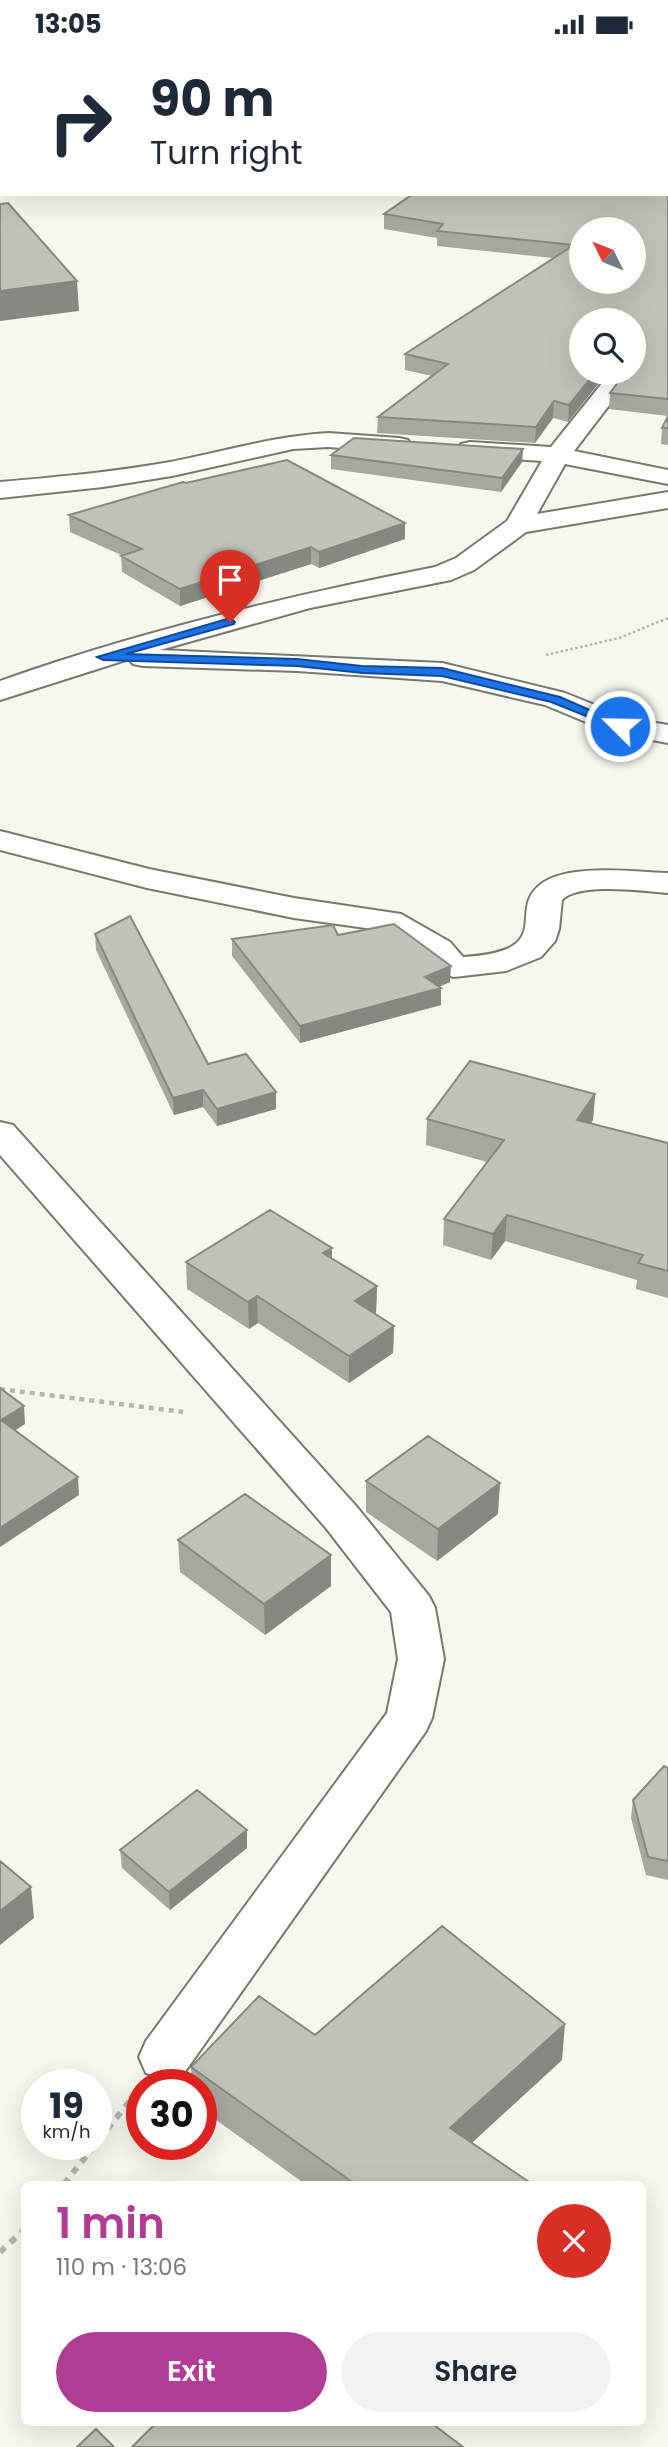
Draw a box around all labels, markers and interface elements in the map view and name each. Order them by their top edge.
text: 13:05 [35,6,102,42]
text: 90 m [150,65,274,133]
icon: right [35,77,126,168]
text: Turn right [150,130,302,175]
north arrow [569,217,646,294]
map controls [569,217,646,385]
button: search [569,308,646,385]
pin [200,550,260,622]
icon: arrive [211,561,249,599]
position arrow [583,689,657,763]
speed limit sign: 30 [126,2069,217,2160]
text: 19 [49,2081,84,2130]
text: km/h [43,2119,90,2144]
text: 1 min [56,2194,165,2253]
button: close [537,2204,611,2278]
text: 110 m · 13:06 [56,2251,187,2283]
button: Exit [56,2332,327,2412]
button: Share [341,2332,611,2412]

